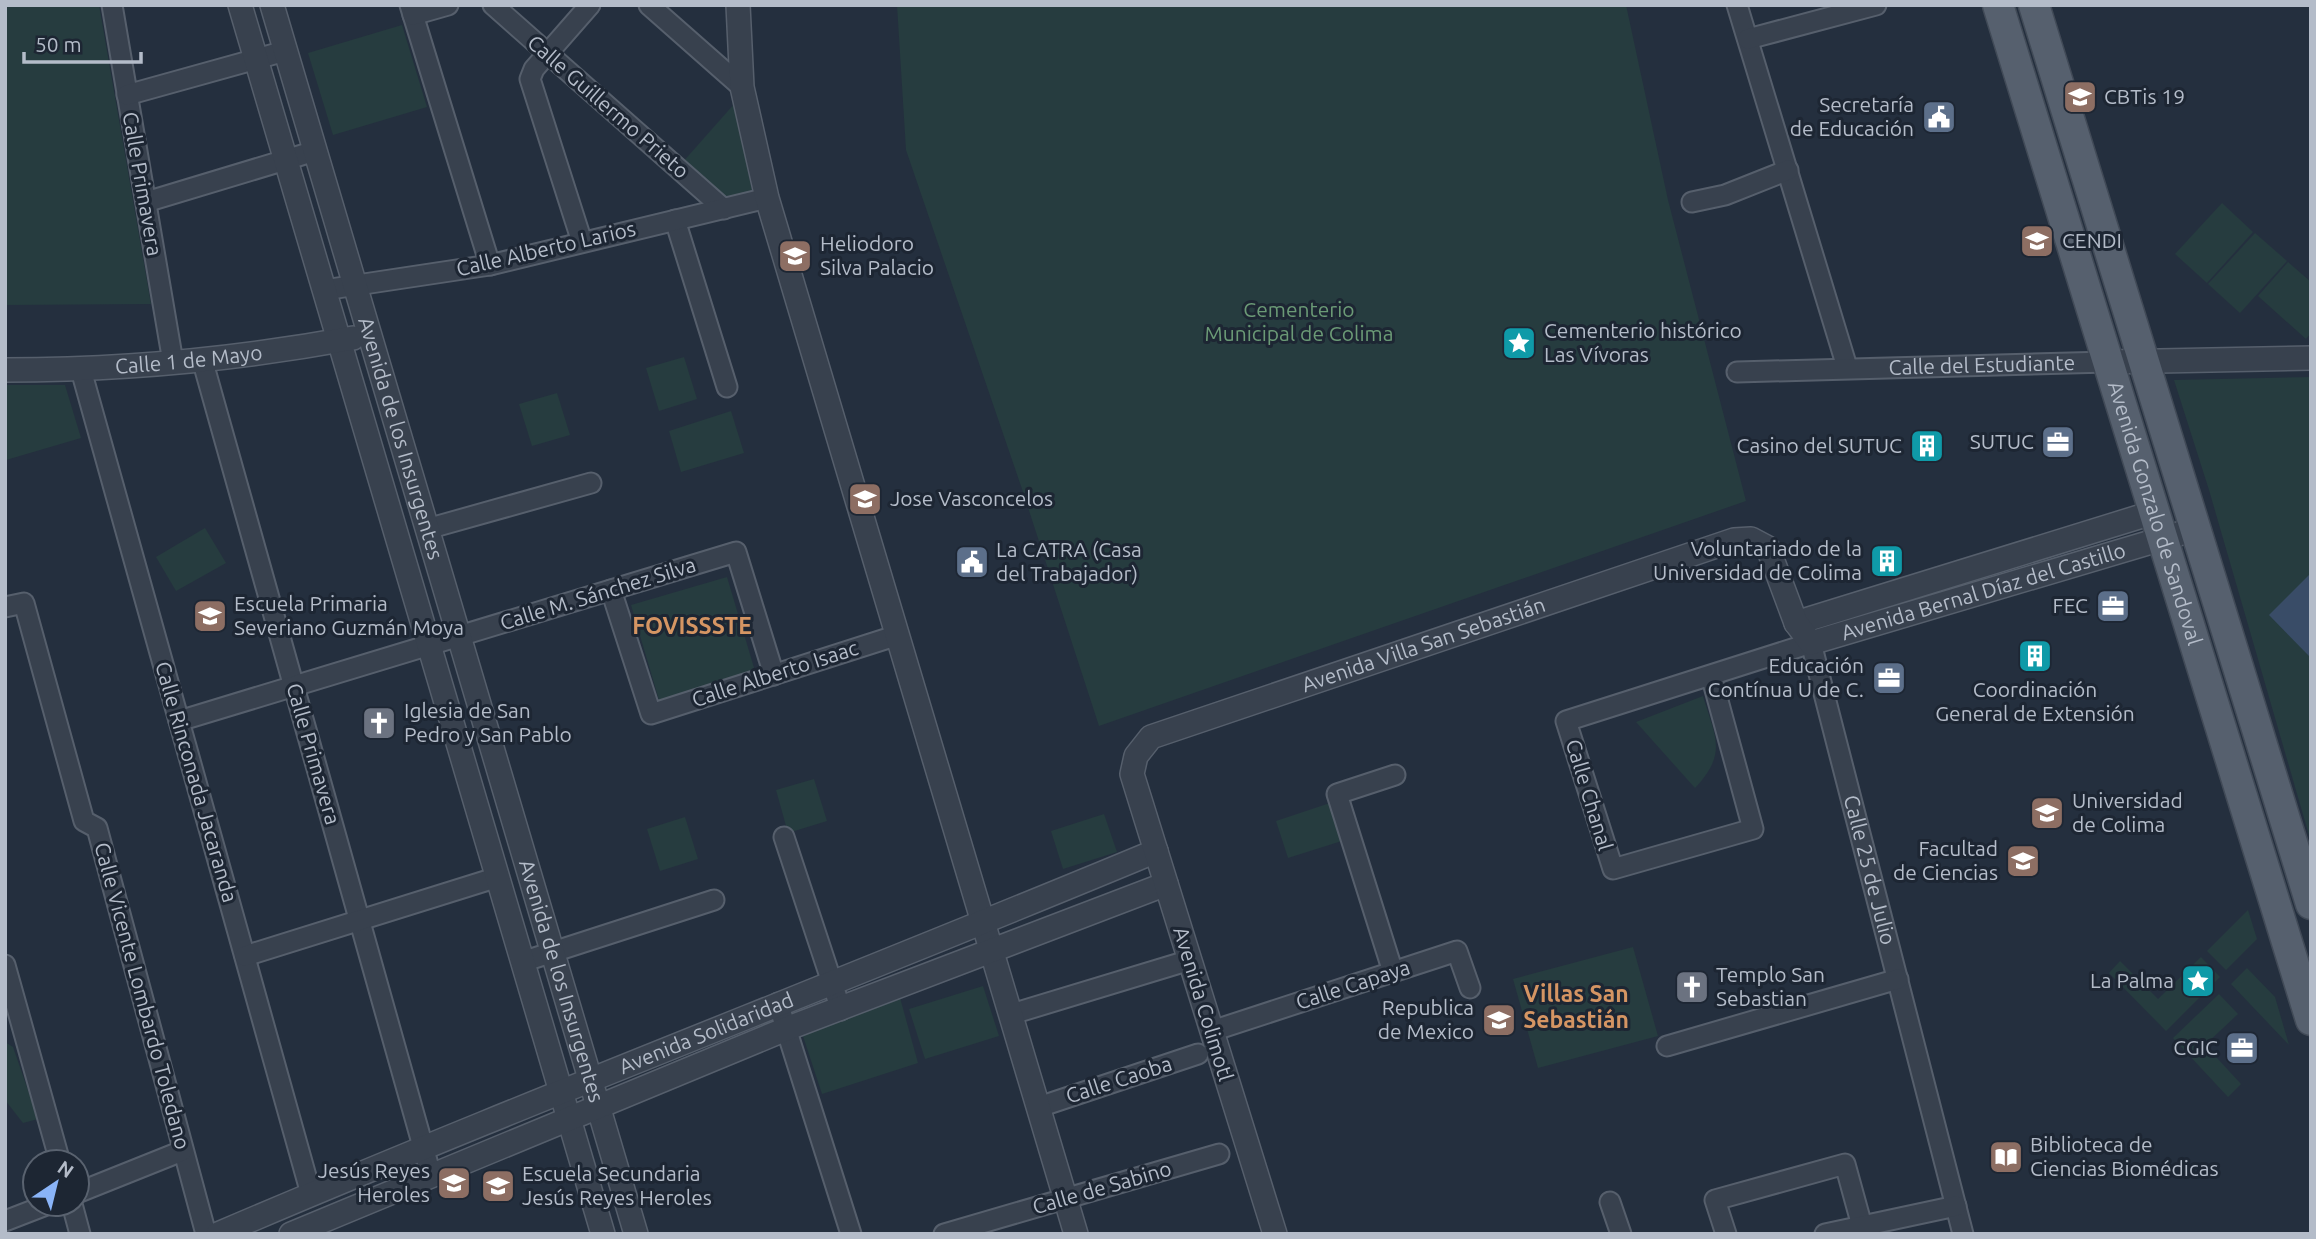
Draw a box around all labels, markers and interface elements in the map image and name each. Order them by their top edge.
scale bar [24,21,142,65]
street label: Calle Guillermo Prieto [523,30,694,183]
text: 50 m [35,32,82,56]
school or university icon: CBTis 19 [2061,78,2099,116]
place label: CBTis 19 [2104,84,2185,108]
place label: Secretaría de Educación [1790,92,1914,140]
public building icon: Secretaría de Educación [1920,98,1958,136]
street label: Calle Primavera [118,110,167,258]
street label: Calle Alberto Larios [454,216,638,280]
school or university icon: CENDI [2018,222,2056,260]
place label: CENDI [2062,228,2122,252]
place label: Heliodoro Silva Palacio [820,231,934,279]
school or university icon: Heliodoro Silva Palacio [776,237,814,275]
park label: Cementerio Municipal de Colima [1205,297,1393,345]
street label: Avenida de los Insurgentes [354,314,449,562]
place label: Cementerio histórico Las Vívoras [1544,318,1742,366]
place icon: Cementerio histórico Las Vívoras [1500,324,1538,362]
street label: Calle 1 de Mayo [114,340,264,378]
street label: Calle del Estudiante [1888,350,2075,379]
street label: Avenida Gonzalo de Sandoval [2104,378,2208,648]
office icon: SUTUC [2039,423,2077,461]
building icon: Casino del SUTUC [1908,427,1946,465]
place label: SUTUC [1970,429,2034,453]
place label: Casino del SUTUC [1737,433,1902,457]
school or university icon: Jose Vasconcelos [846,480,884,518]
place label: Jose Vasconcelos [890,486,1053,510]
place label: Voluntariado de la Universidad de Colima [1653,536,1862,584]
place label: La CATRA (Casa del Trabajador) [996,537,1142,585]
street label: Avenida Bernal Díaz del Castillo [1838,537,2128,644]
building icon: Voluntariado de la Universidad de Colima [1868,542,1906,580]
public building icon: La CATRA (Casa del Trabajador) [953,543,991,581]
street label: Calle M. Sánchez Silva [497,552,699,634]
office icon: FEC [2094,587,2132,625]
place label: Escuela Primaria Severiano Guzmán Moya [234,591,464,639]
street label: Avenida Villa San Sebastián [1298,592,1548,696]
place label: FEC [2053,593,2088,617]
school or university icon: Escuela Primaria Severiano Guzmán Moya [191,597,229,635]
district label: FOVISSSTE [632,613,752,638]
street label: Calle Alberto Isaac [689,635,861,711]
building icon: Coordinación General de Extensión [2016,637,2054,675]
place label: Educación Contínua U de C. [1708,653,1864,701]
street label: Calle Rinconada Jacaranda [151,659,243,905]
office icon: Educación Contínua U de C. [1870,659,1908,697]
place label: Coordinación General de Extensión [1935,677,2135,725]
street label: Calle Primavera [282,680,346,827]
place label: Iglesia de San Pedro y San Pablo [404,698,572,746]
church icon: Iglesia de San Pedro y San Pablo [360,704,398,742]
street label: Calle Chanal [1562,736,1618,853]
place label: Universidad de Colima [2072,788,2183,836]
street label: Calle 25 de Julio [1840,792,1901,947]
school or university icon: Universidad de Colima [2028,794,2066,832]
place label: Facultad de Ciencias [1893,836,1998,884]
street label: Calle Vicente Lombardo Toledano [90,840,196,1152]
school or university icon: Facultad de Ciencias [2004,842,2042,880]
street label: Avenida de los Insurgentes [515,857,609,1105]
street label: Avenida Colimotl [1169,924,1239,1084]
street label: Calle Capaya [1293,954,1413,1014]
place label: Templo San Sebastian [1716,962,1825,1010]
place icon: La Palma [2179,962,2217,1000]
church icon: Templo San Sebastian [1673,968,1711,1006]
place label: La Palma [2090,968,2174,992]
district label: Villas San Sebastián [1523,981,1629,1032]
street label: Avenida Solidaridad [615,987,797,1078]
place label: Republica de Mexico [1378,995,1474,1043]
school or university icon: Republica de Mexico [1480,1001,1518,1039]
office icon: CGIC [2223,1029,2261,1067]
place label: CGIC [2173,1035,2218,1059]
street label: Calle Caoba [1063,1051,1175,1107]
place label: Biblioteca de Ciencias Biomédicas [2030,1132,2219,1180]
library icon: Biblioteca de Ciencias Biomédicas [1987,1138,2025,1176]
north arrow [21,1148,91,1218]
text: N [54,1156,78,1182]
street label: Calle de Sabino [1030,1156,1174,1218]
place label: Jesús Reyes Heroles [318,1158,430,1206]
place label: Escuela Secundaria Jesús Reyes Heroles [522,1161,712,1209]
school or university icon: Jesús Reyes Heroles [435,1164,473,1202]
school or university icon: Escuela Secundaria Jesús Reyes Heroles [479,1167,517,1205]

